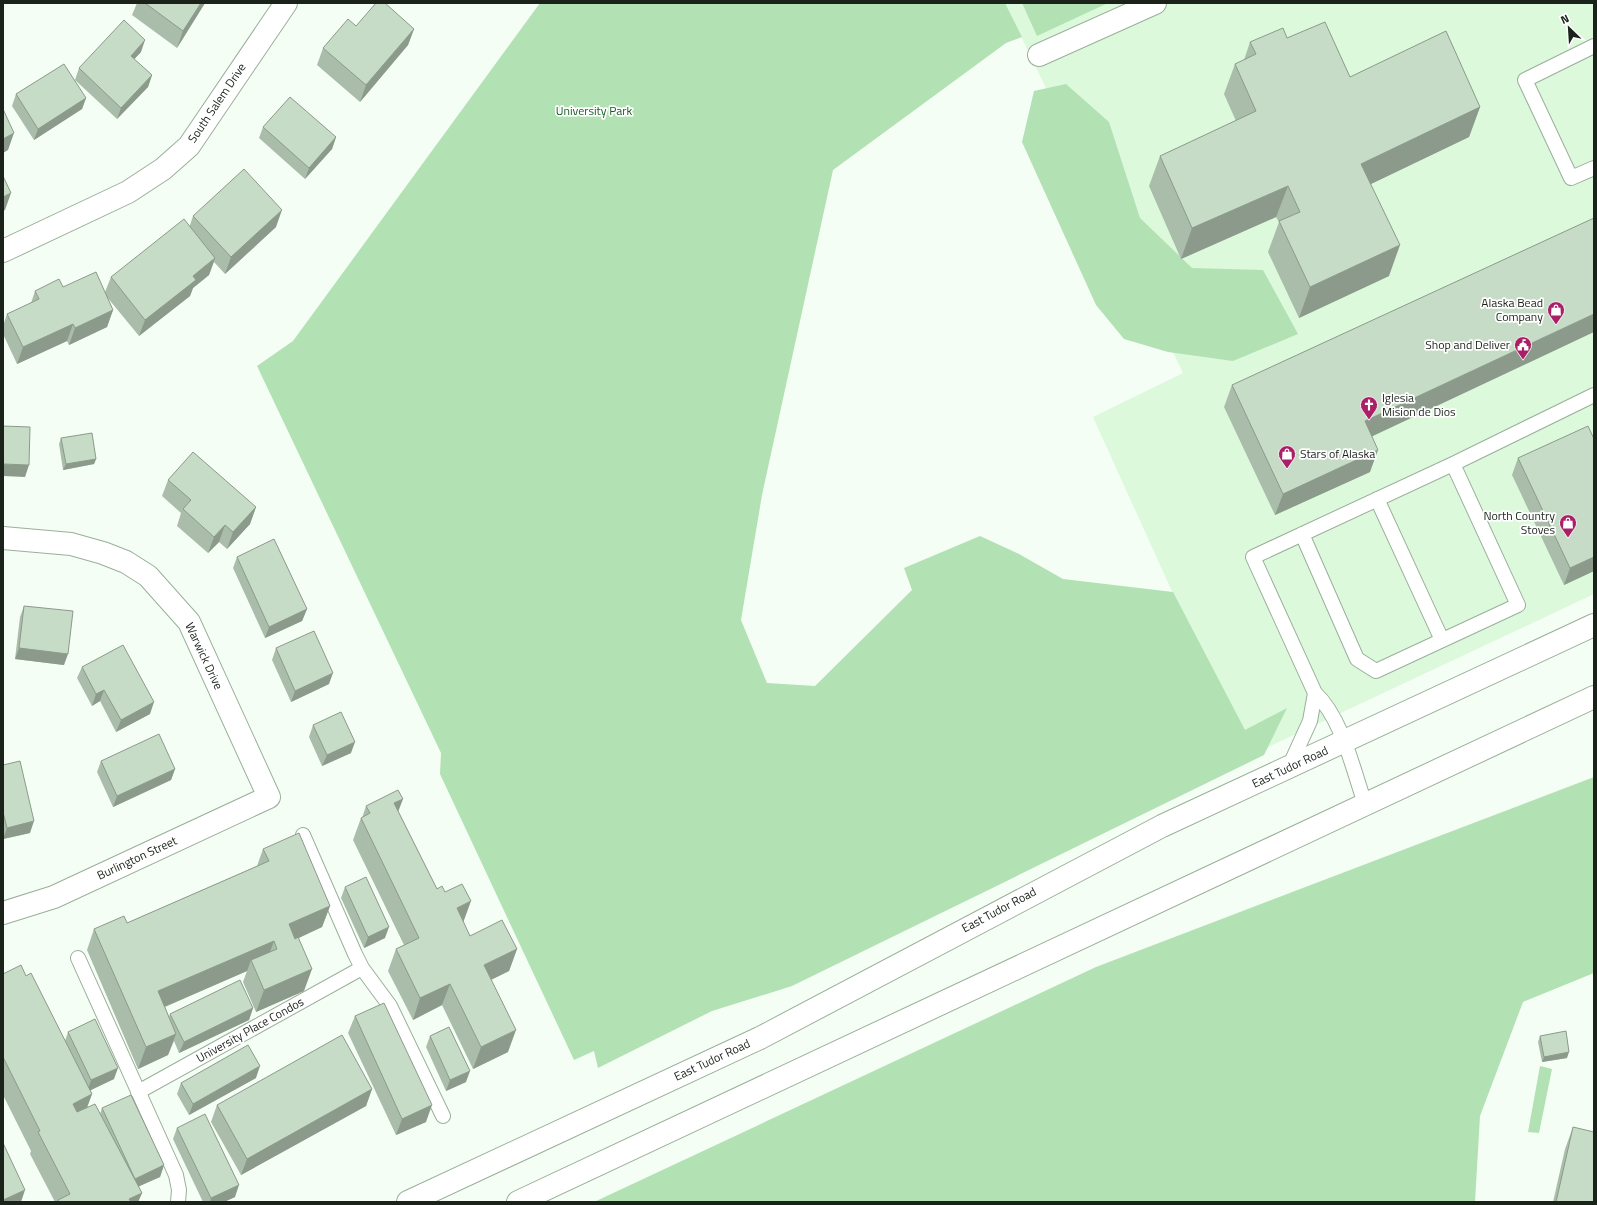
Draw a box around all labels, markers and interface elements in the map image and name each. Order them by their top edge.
north arrow [1549,8,1589,48]
text: N [1558,10,1572,28]
street label: South Salem Drive [183,59,250,146]
park label: University Park [556,101,632,120]
place label: Alaska Bead Company [1481,293,1543,326]
shop icon: Alaska Bead Company [1546,300,1566,325]
place label: Shop and Deliver [1425,335,1510,354]
public building icon: Shop and Deliver [1513,335,1533,360]
place label: Iglesia Mision de Dios [1382,388,1456,421]
church icon: Iglesia Mision de Dios [1359,395,1379,420]
shop icon: Stars of Alaska [1277,444,1297,469]
place label: Stars of Alaska [1300,444,1375,463]
place label: North Country Stoves [1483,506,1555,539]
shop icon: North Country Stoves [1558,513,1578,538]
street label: Warwick Drive [181,619,228,693]
street label: East Tudor Road [1249,741,1331,793]
street label: Burlington Street [94,830,181,884]
street label: East Tudor Road [958,882,1040,937]
street label: University Place Condos [192,992,308,1067]
street label: East Tudor Road [671,1034,753,1086]

